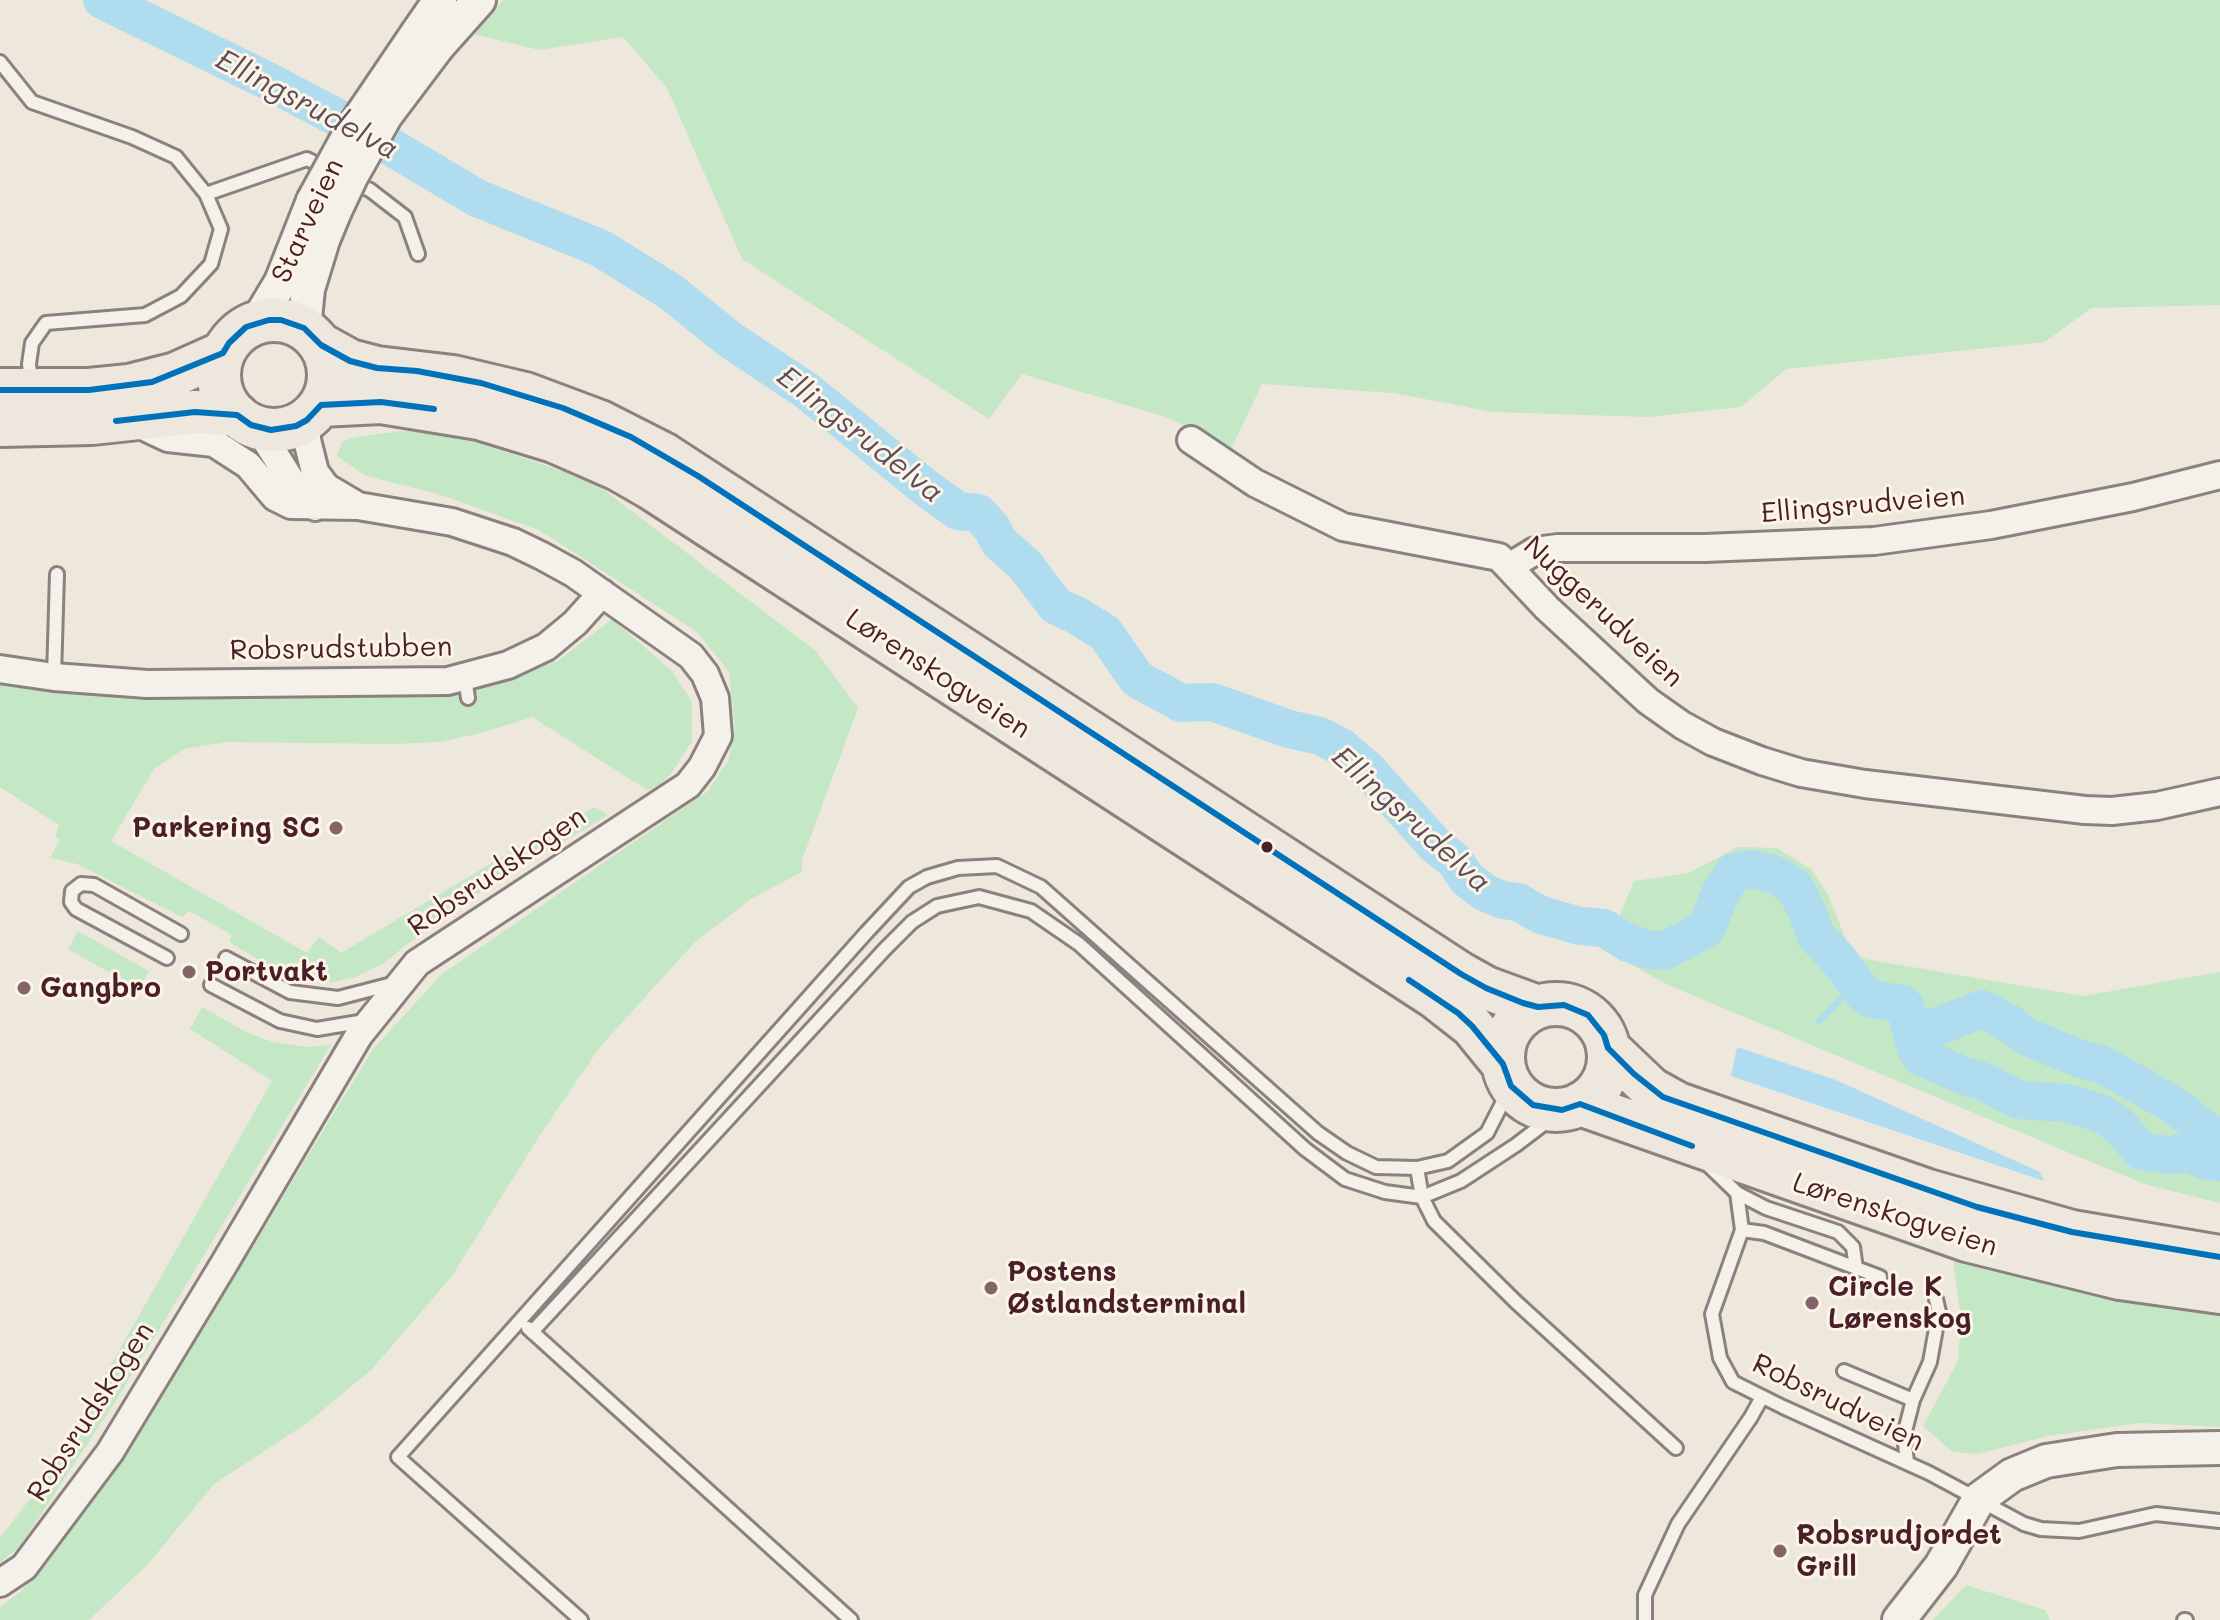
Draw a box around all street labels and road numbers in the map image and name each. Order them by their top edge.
street label: Starveien [265,154,351,288]
street label: Ellingsrudveien [1760,479,1966,531]
street label: Nuggerudveien [1516,529,1690,695]
street label: Lørenskogveien [839,602,1037,746]
street label: Robsrudstubben [229,630,453,668]
street label: Robsrudskogen [402,800,592,944]
street label: Lørenskogveien [1788,1166,2002,1264]
street label: Robsrudskogen [20,1316,162,1508]
street label: Robsrudveien [1747,1347,1929,1459]

